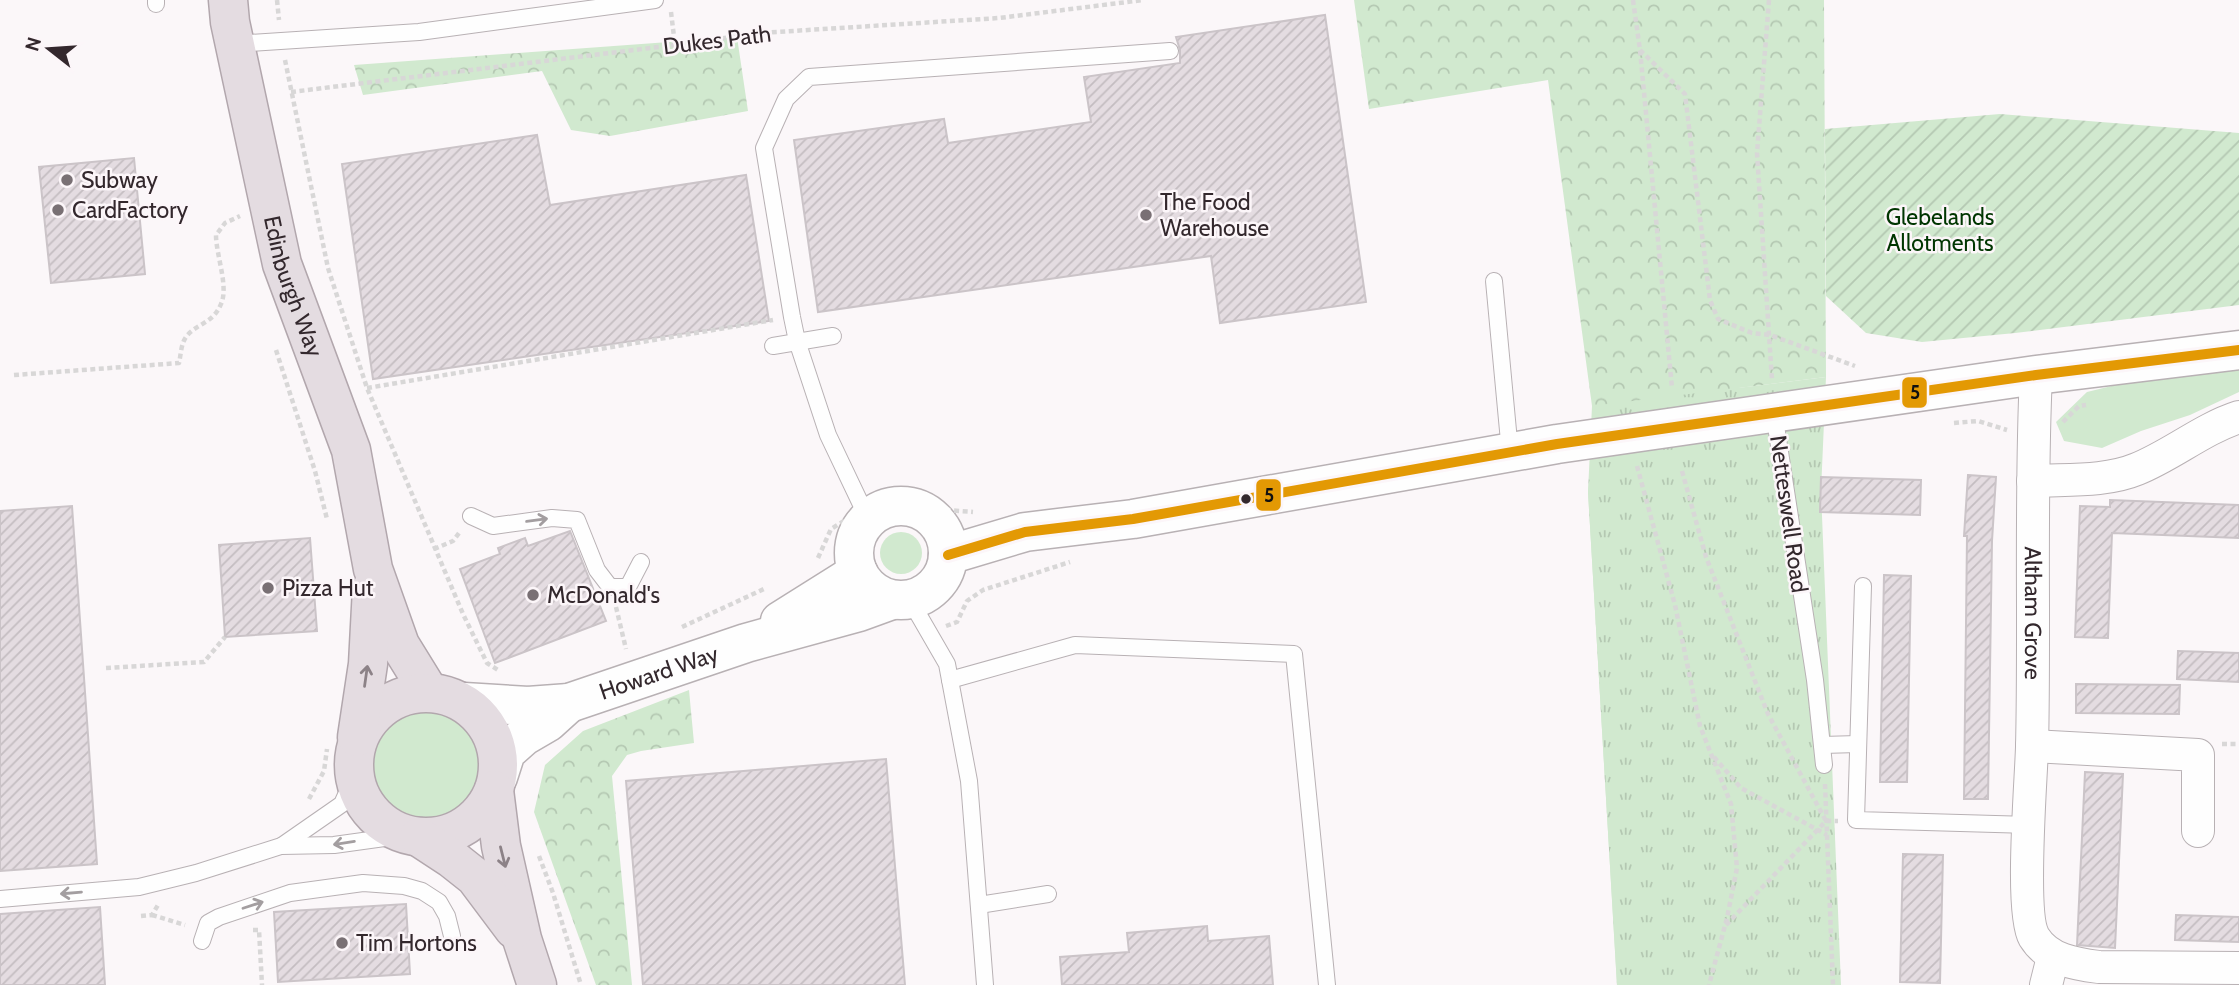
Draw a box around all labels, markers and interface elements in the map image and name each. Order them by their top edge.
north arrow [14,14,84,84]
street label: Dukes Path [661,19,773,61]
text: N [20,34,46,54]
place label: Subway [81,166,158,194]
marker: Subway [59,172,75,188]
place label: The Food Warehouse [1160,188,1269,242]
place label: CardFactory [72,196,188,224]
marker: CardFactory [50,202,66,218]
park label: Glebelands Allotments [1886,203,1994,257]
marker: The Food Warehouse [1138,207,1154,223]
street label: Edinburgh Way [258,213,329,361]
line badge: 5 [1901,376,1928,409]
text: 5 [1910,381,1920,404]
street label: Netteswell Road [1764,434,1814,594]
line badge: 5 [1255,478,1282,512]
text: 5 [1264,484,1274,507]
unlabelled marker [1239,492,1253,506]
one-way arrow [525,513,548,526]
street label: Altham Grove [2019,546,2047,680]
place label: Pizza Hut [282,574,374,602]
marker: Pizza Hut [260,580,276,596]
place label: McDonald's [547,581,660,609]
marker: McDonald's [525,587,541,603]
street label: Howard Way [595,639,722,706]
one-way arrow [360,665,373,688]
one-way arrow [333,837,356,850]
one-way arrow [498,846,511,868]
one-way arrow [60,887,83,900]
one-way arrow [242,898,264,910]
place label: Tim Hortons [356,929,477,957]
marker: Tim Hortons [334,935,350,951]

